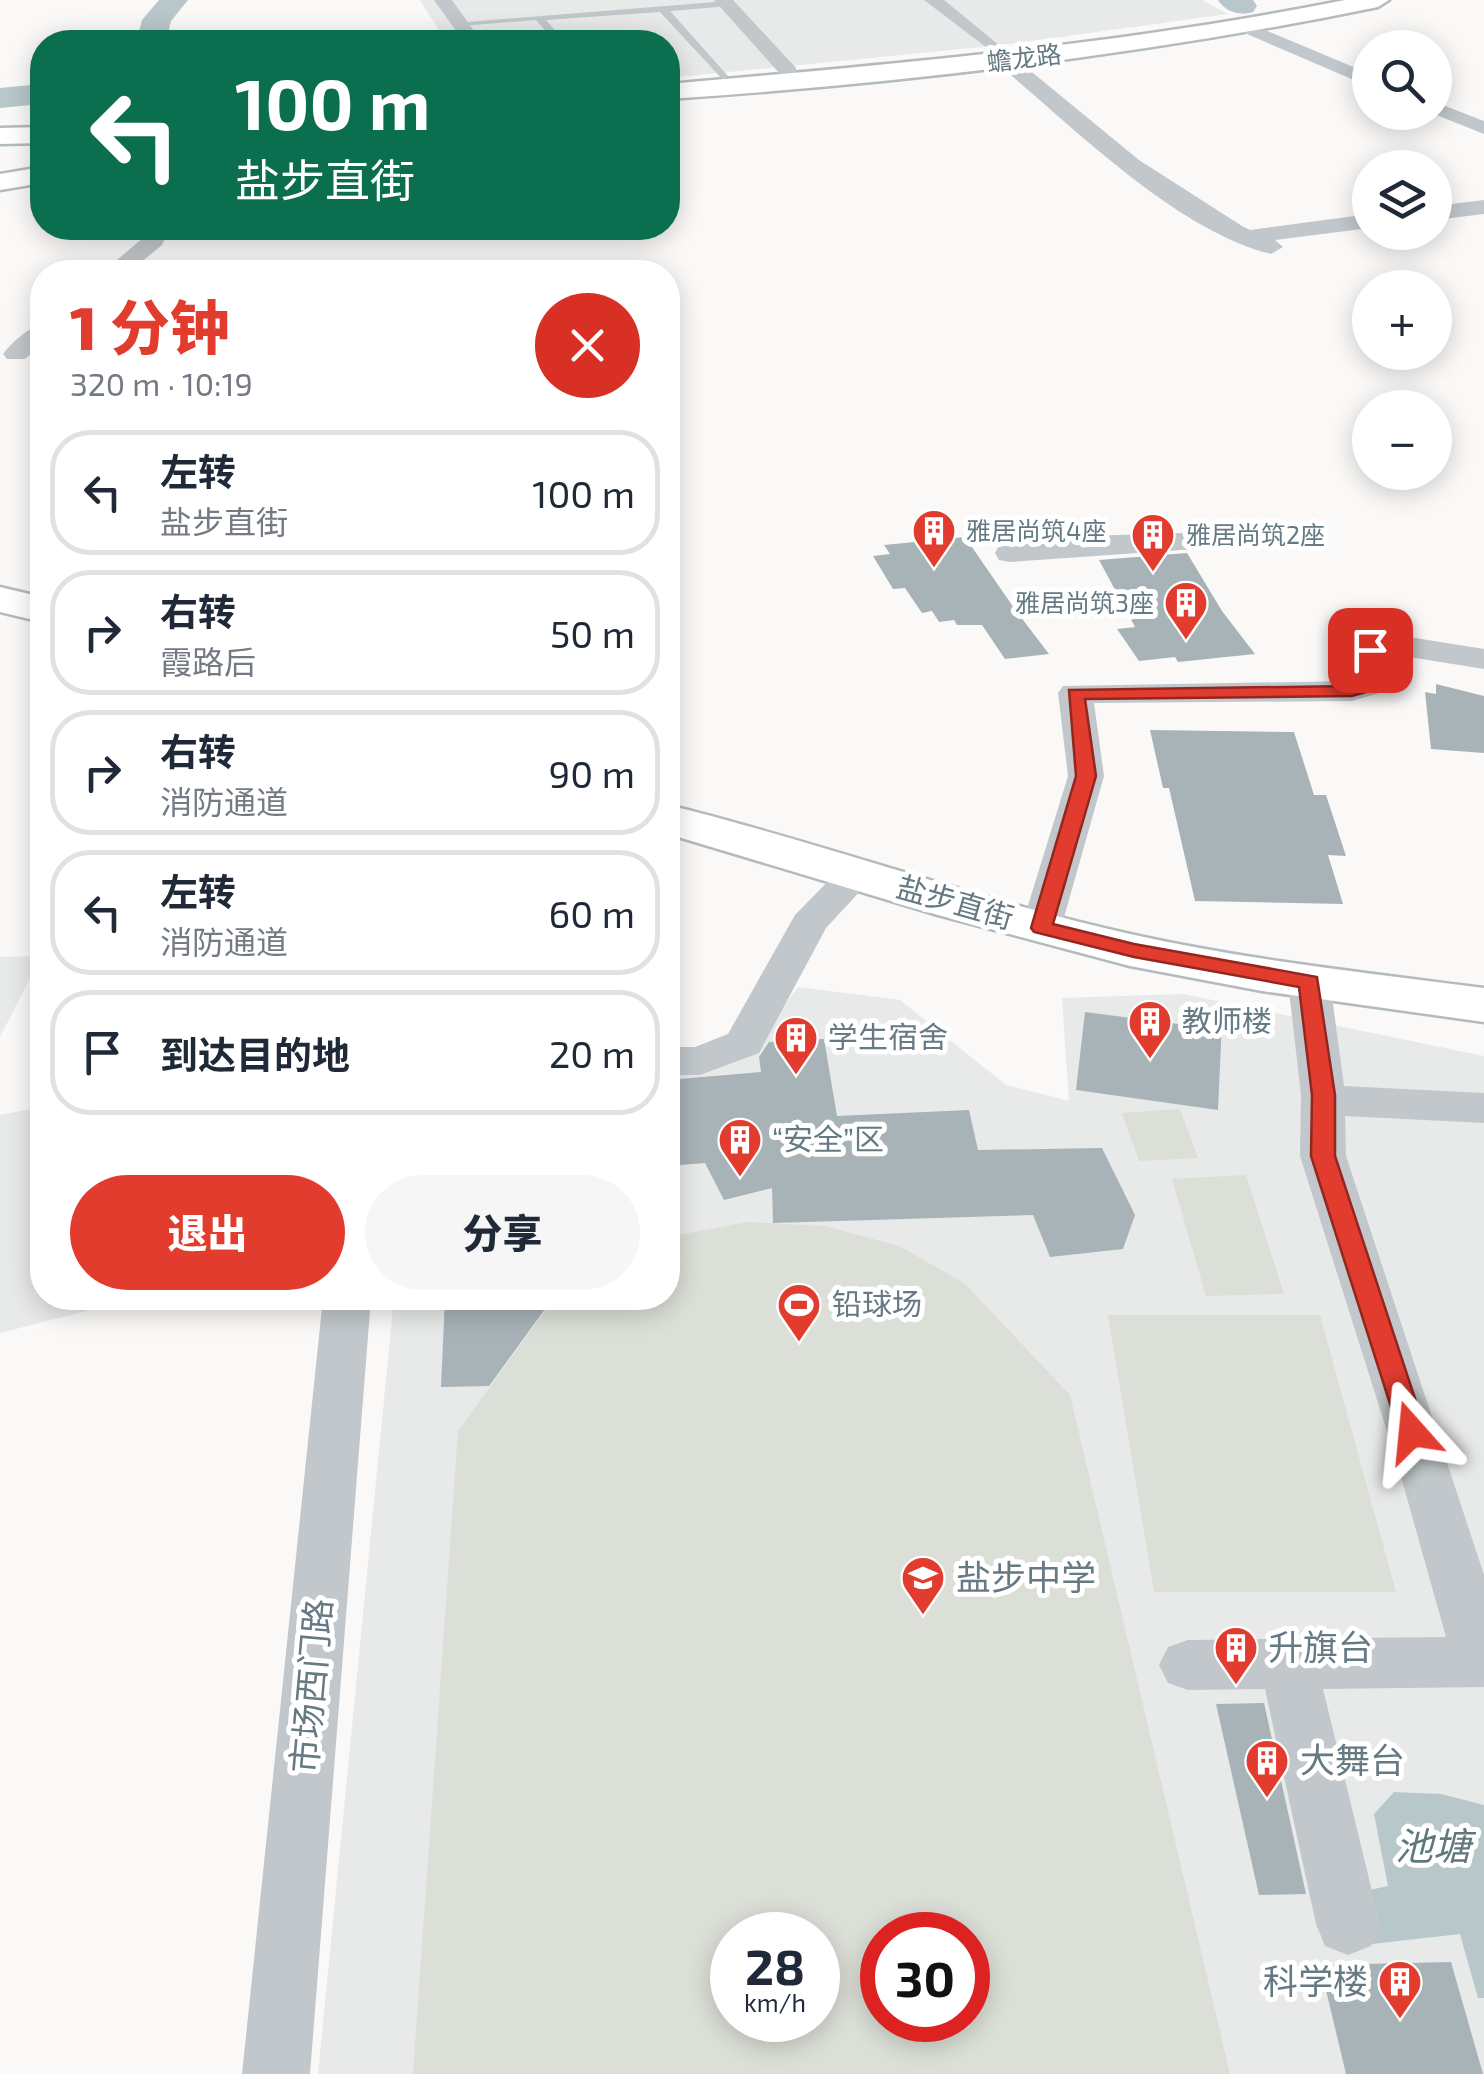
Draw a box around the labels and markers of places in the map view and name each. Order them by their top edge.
building icon: 雅居尚筑4座 [911,508,957,569]
building icon: 雅居尚筑2座 [1130,512,1176,573]
place label: 雅居尚筑4座 [966,515,1106,545]
place label: 雅居尚筑2座 [1186,519,1325,549]
building icon: 雅居尚筑3座 [1163,580,1209,641]
place label: 雅居尚筑3座 [1015,587,1154,617]
pin [1328,608,1413,693]
building icon: 教师楼 [1127,999,1173,1060]
place label: 教师楼 [1182,1002,1272,1038]
building icon: 学生宿舍 [773,1015,819,1076]
place label: 学生宿舍 [828,1018,948,1054]
building icon: “安全”区 [717,1117,763,1178]
place label: “安全”区 [772,1120,884,1156]
sports icon: 铅球场 [776,1282,822,1343]
place label: 铅球场 [832,1285,922,1321]
school or university icon: 盐步中学 [900,1555,946,1616]
place label: 盐步中学 [956,1555,1096,1597]
building icon: 升旗台 [1213,1625,1259,1686]
place label: 升旗台 [1268,1625,1373,1667]
building icon: 大舞台 [1244,1738,1290,1799]
place label: 大舞台 [1300,1738,1405,1780]
place label: 科学楼 [1263,1959,1368,2001]
building icon: 科学楼 [1377,1959,1423,2020]

